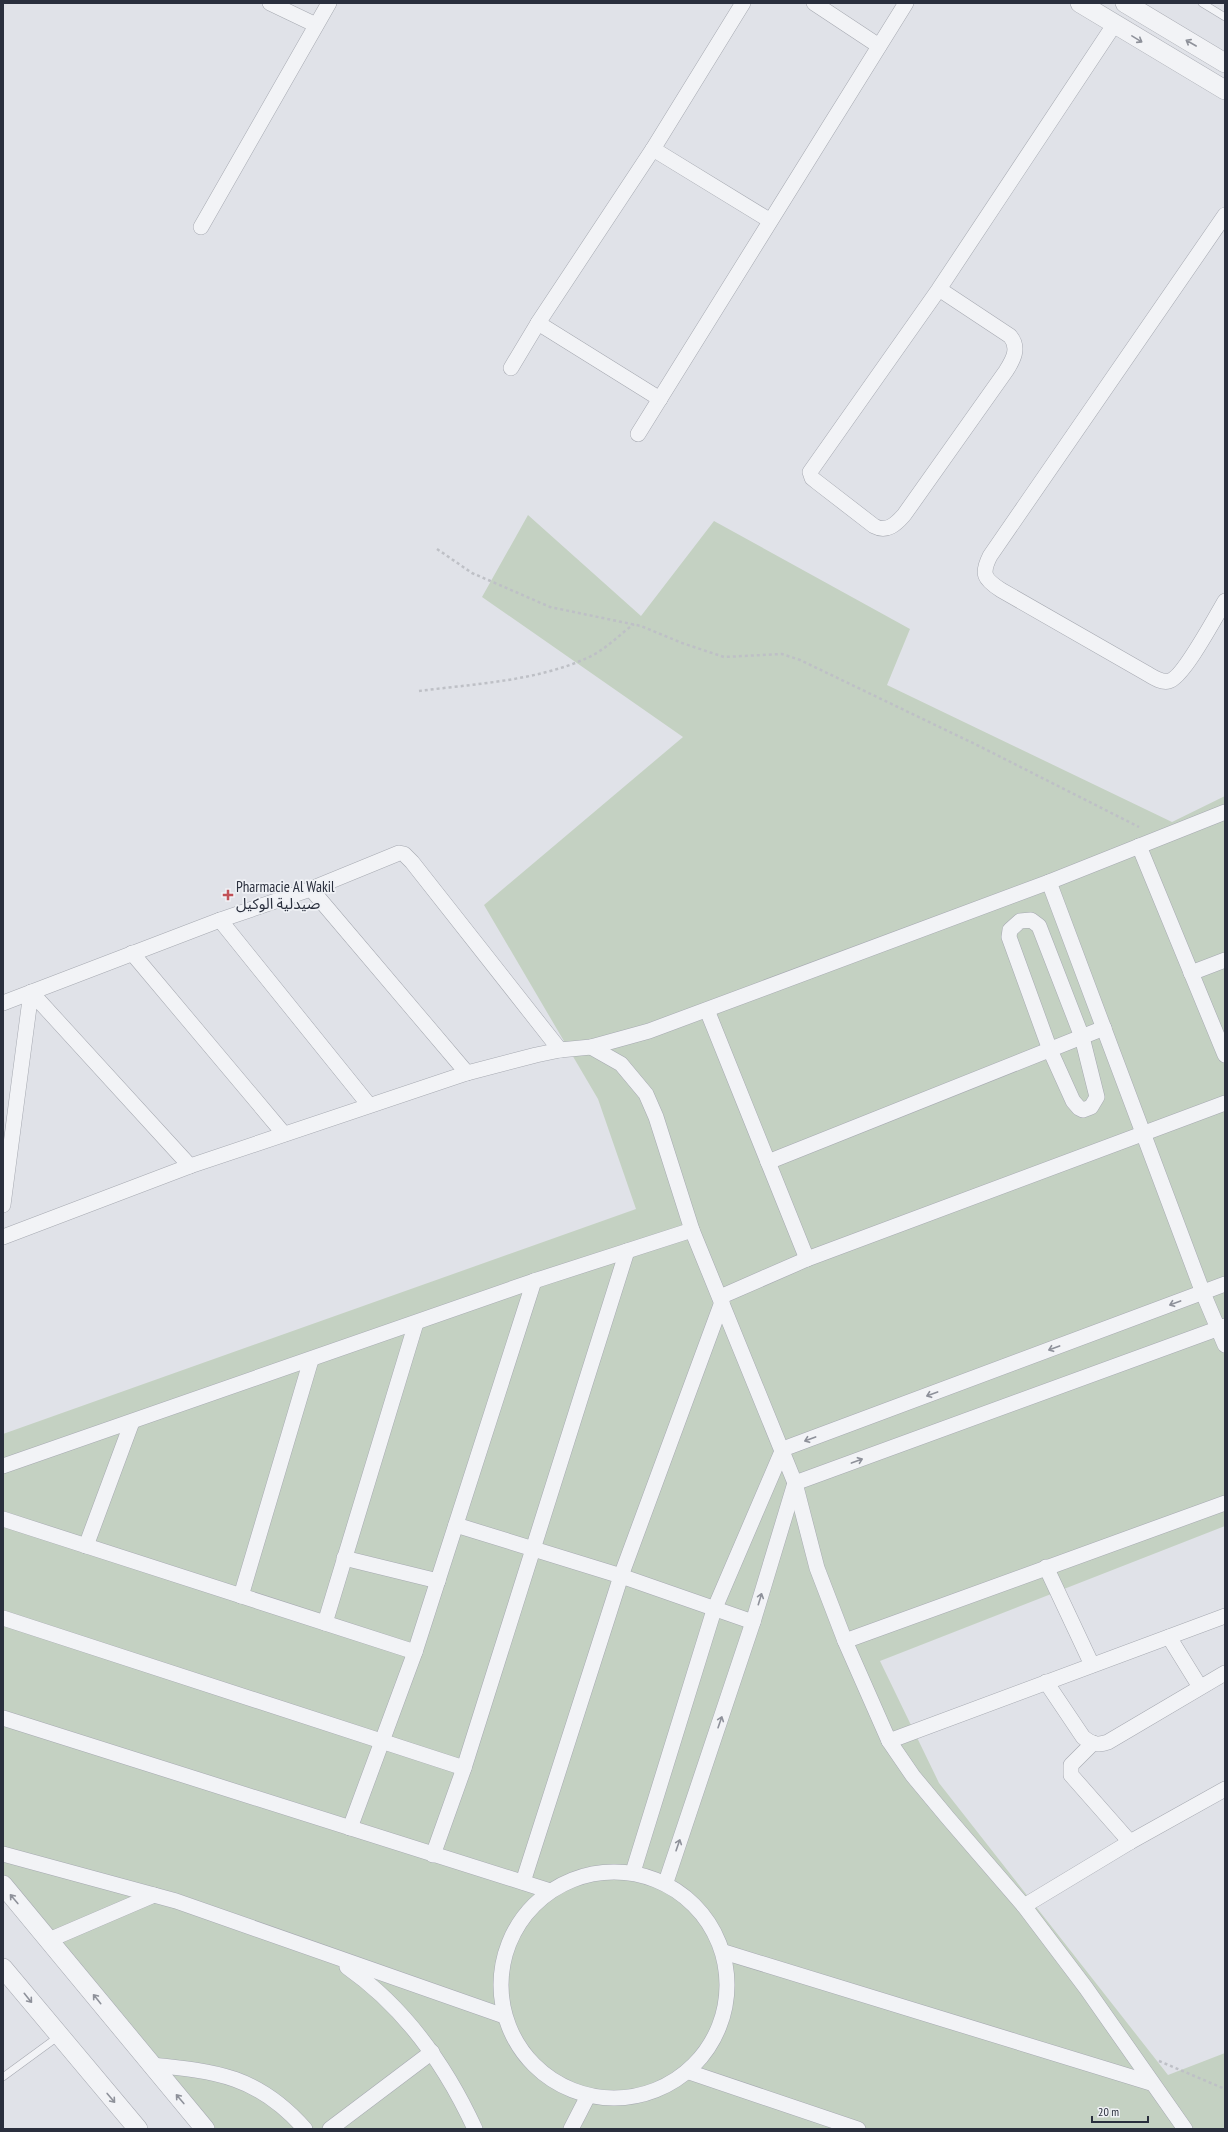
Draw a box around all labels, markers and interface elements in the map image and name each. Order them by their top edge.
one-way arrow [1131,35,1143,43]
one-way arrow [1185,39,1197,47]
place label: Pharmacie Al Wakil صيدلية الوكيل [236,877,335,913]
marker: Pharmacie Al Wakil صيدلية الوكيل [223,890,233,900]
one-way arrow [1169,1300,1182,1307]
one-way arrow [1048,1345,1060,1353]
one-way arrow [926,1390,938,1398]
one-way arrow [804,1436,816,1444]
one-way arrow [850,1456,862,1464]
one-way arrow [757,1592,764,1605]
one-way arrow [716,1716,724,1728]
one-way arrow [675,1839,682,1852]
one-way arrow [10,1893,19,1904]
one-way arrow [23,1993,32,2004]
one-way arrow [92,1993,101,2004]
one-way arrow [107,2092,116,2103]
one-way arrow [175,2094,184,2105]
scale bar [1092,2098,1148,2124]
text: 20 m [1098,2104,1119,2119]

